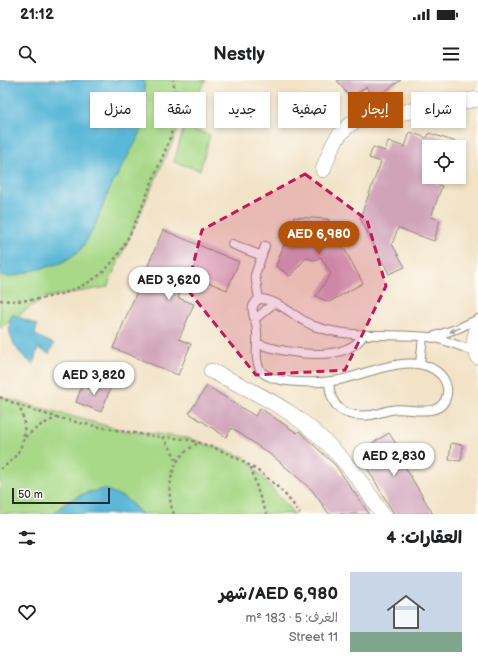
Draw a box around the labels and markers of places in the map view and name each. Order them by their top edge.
pin: AED 6,980 [273,221,365,255]
pin: AED 3,620 [123,267,215,301]
pin: AED 3,820 [48,362,140,396]
pin: AED 2,830 [348,443,440,477]

